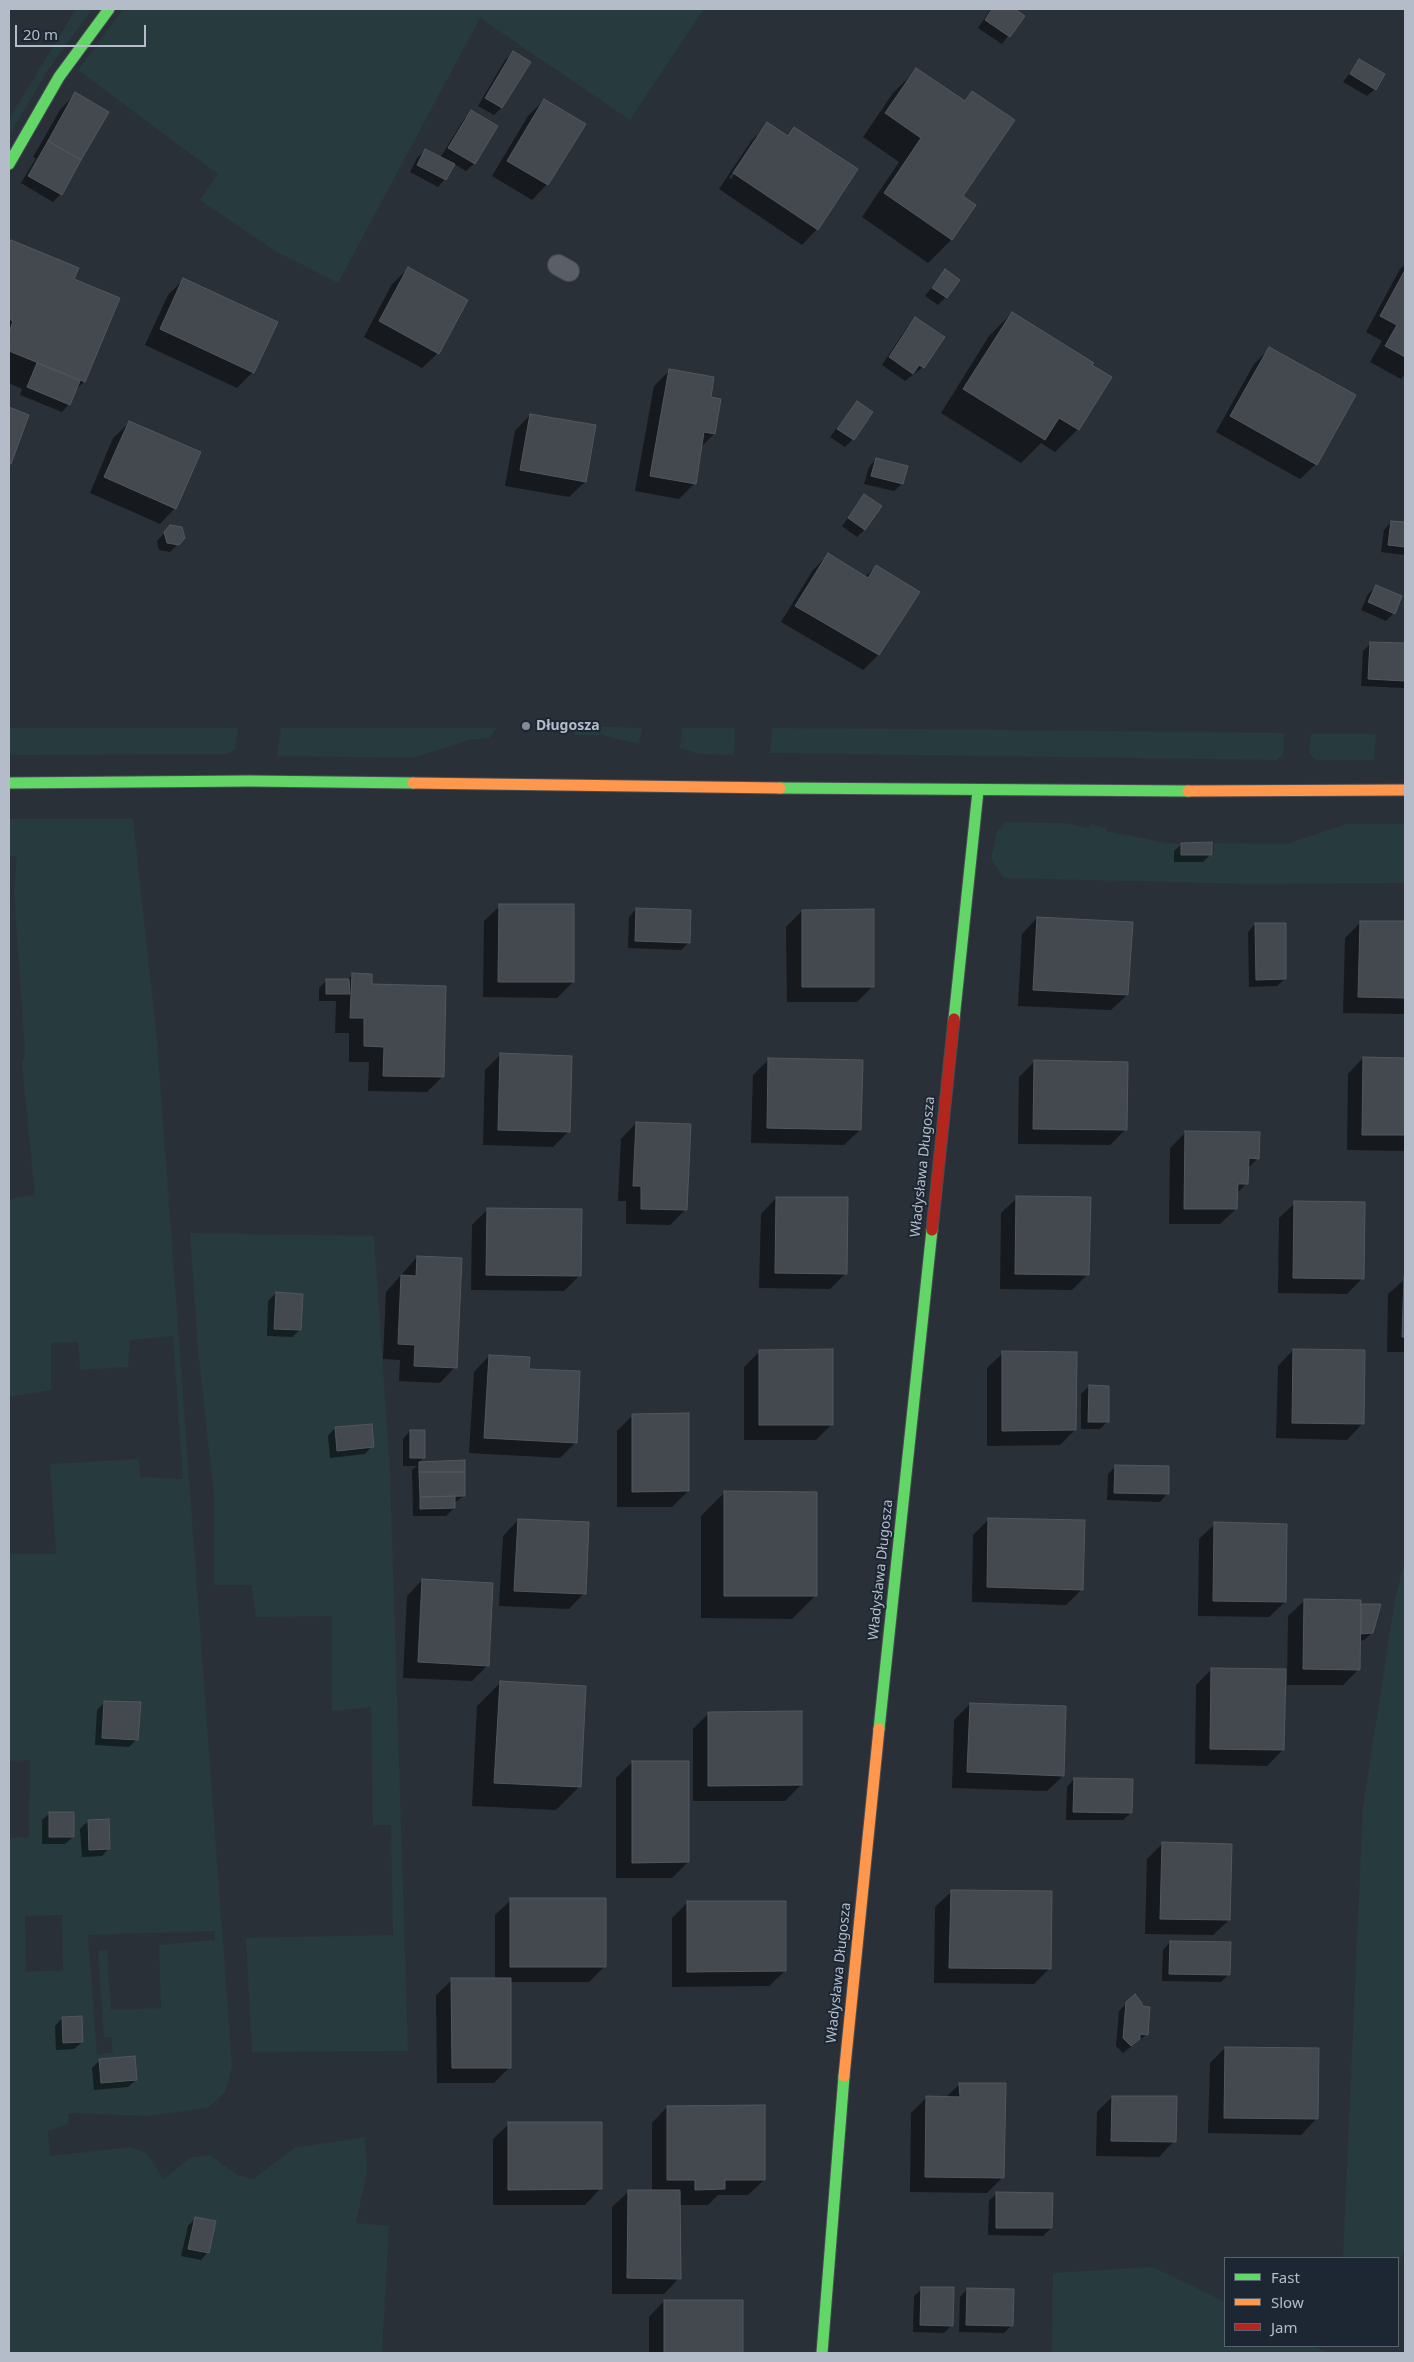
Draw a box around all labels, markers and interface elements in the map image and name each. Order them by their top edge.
scale bar [18,15,149,47]
text: 20 m [23,24,58,44]
place label: Długosza [536,718,600,734]
marker: Długosza [520,720,532,732]
street label: Władysława Długosza [907,1096,939,1238]
street label: Władysława Długosza [865,1499,897,1641]
street label: Władysława Długosza [823,1902,855,2044]
legend [1224,2257,1399,2347]
text: Fast [1271,2267,1300,2287]
text: Slow [1271,2292,1304,2312]
text: Jam [1271,2317,1298,2337]

